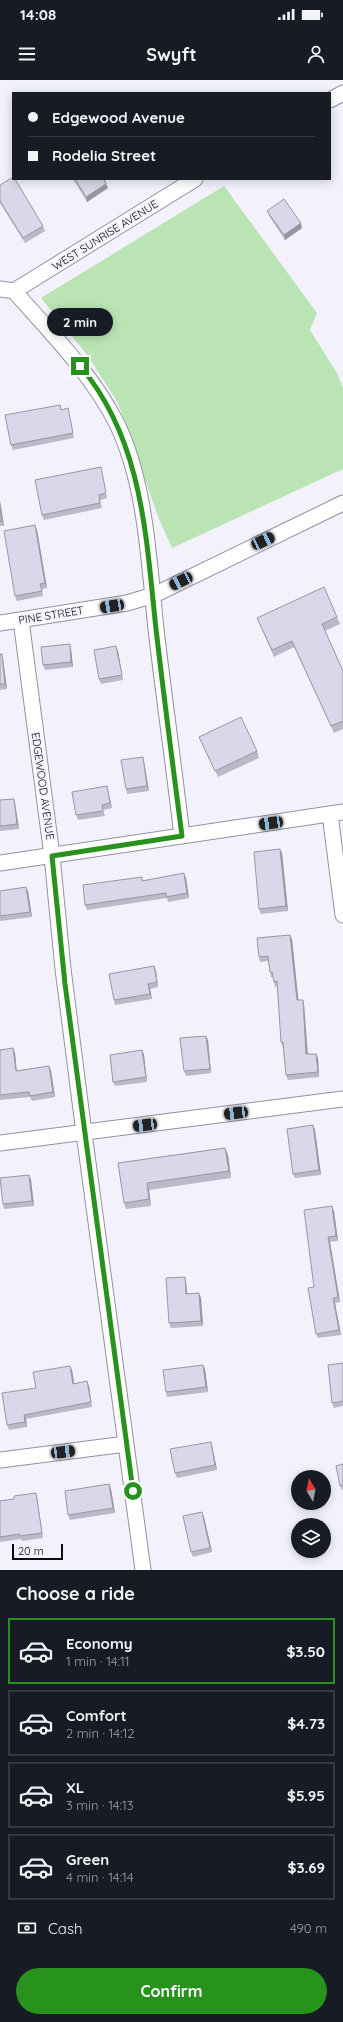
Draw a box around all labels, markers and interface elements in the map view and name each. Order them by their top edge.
text: 14:08 [20,5,56,24]
icon: menu [16,43,38,65]
text: Swyft [146,43,197,66]
icon: person [305,43,327,65]
text: Edgewood Avenue [52,108,185,127]
text: Rodelia Street [52,146,156,165]
street label: WEST SUNRISE AVENUE [50,197,160,273]
callout: 2 min [47,308,113,336]
text: 2 min [63,314,97,330]
route end [71,357,89,375]
car [250,530,276,552]
car [168,570,194,592]
car [99,598,125,614]
street label: PINE STREET [17,603,85,627]
street label: EDGEWOOD AVENUE [29,731,57,841]
car [258,815,284,831]
car [223,1106,249,1120]
car [132,1118,158,1132]
car [50,1445,76,1459]
north arrow [291,1470,331,1510]
map controls [291,1470,331,1558]
route start [124,1482,142,1500]
button: layers [291,1518,331,1558]
scale bar [12,1542,63,1561]
text: 20 m [18,1544,44,1558]
text: Choose a ride [16,1582,135,1605]
icon: car [18,1633,54,1669]
text: Economy [66,1634,133,1653]
text: $3.50 [286,1642,325,1661]
text: 1 min · 14:11 [66,1653,130,1669]
icon: car [18,1705,54,1741]
text: Comfort [66,1706,127,1725]
text: $4.73 [287,1714,325,1733]
text: 2 min · 14:12 [66,1725,134,1741]
icon: car [18,1777,54,1813]
text: XL [66,1778,84,1797]
text: $5.95 [287,1786,325,1805]
text: 3 min · 14:13 [66,1797,134,1813]
icon: car [18,1849,54,1885]
text: Green [66,1850,109,1869]
text: $3.69 [287,1858,325,1877]
text: 4 min · 14:14 [66,1869,134,1885]
icon: cash [16,1917,38,1939]
text: Cash [48,1919,82,1938]
text: 490 m [290,1920,327,1936]
button: Confirm [16,1968,327,2014]

